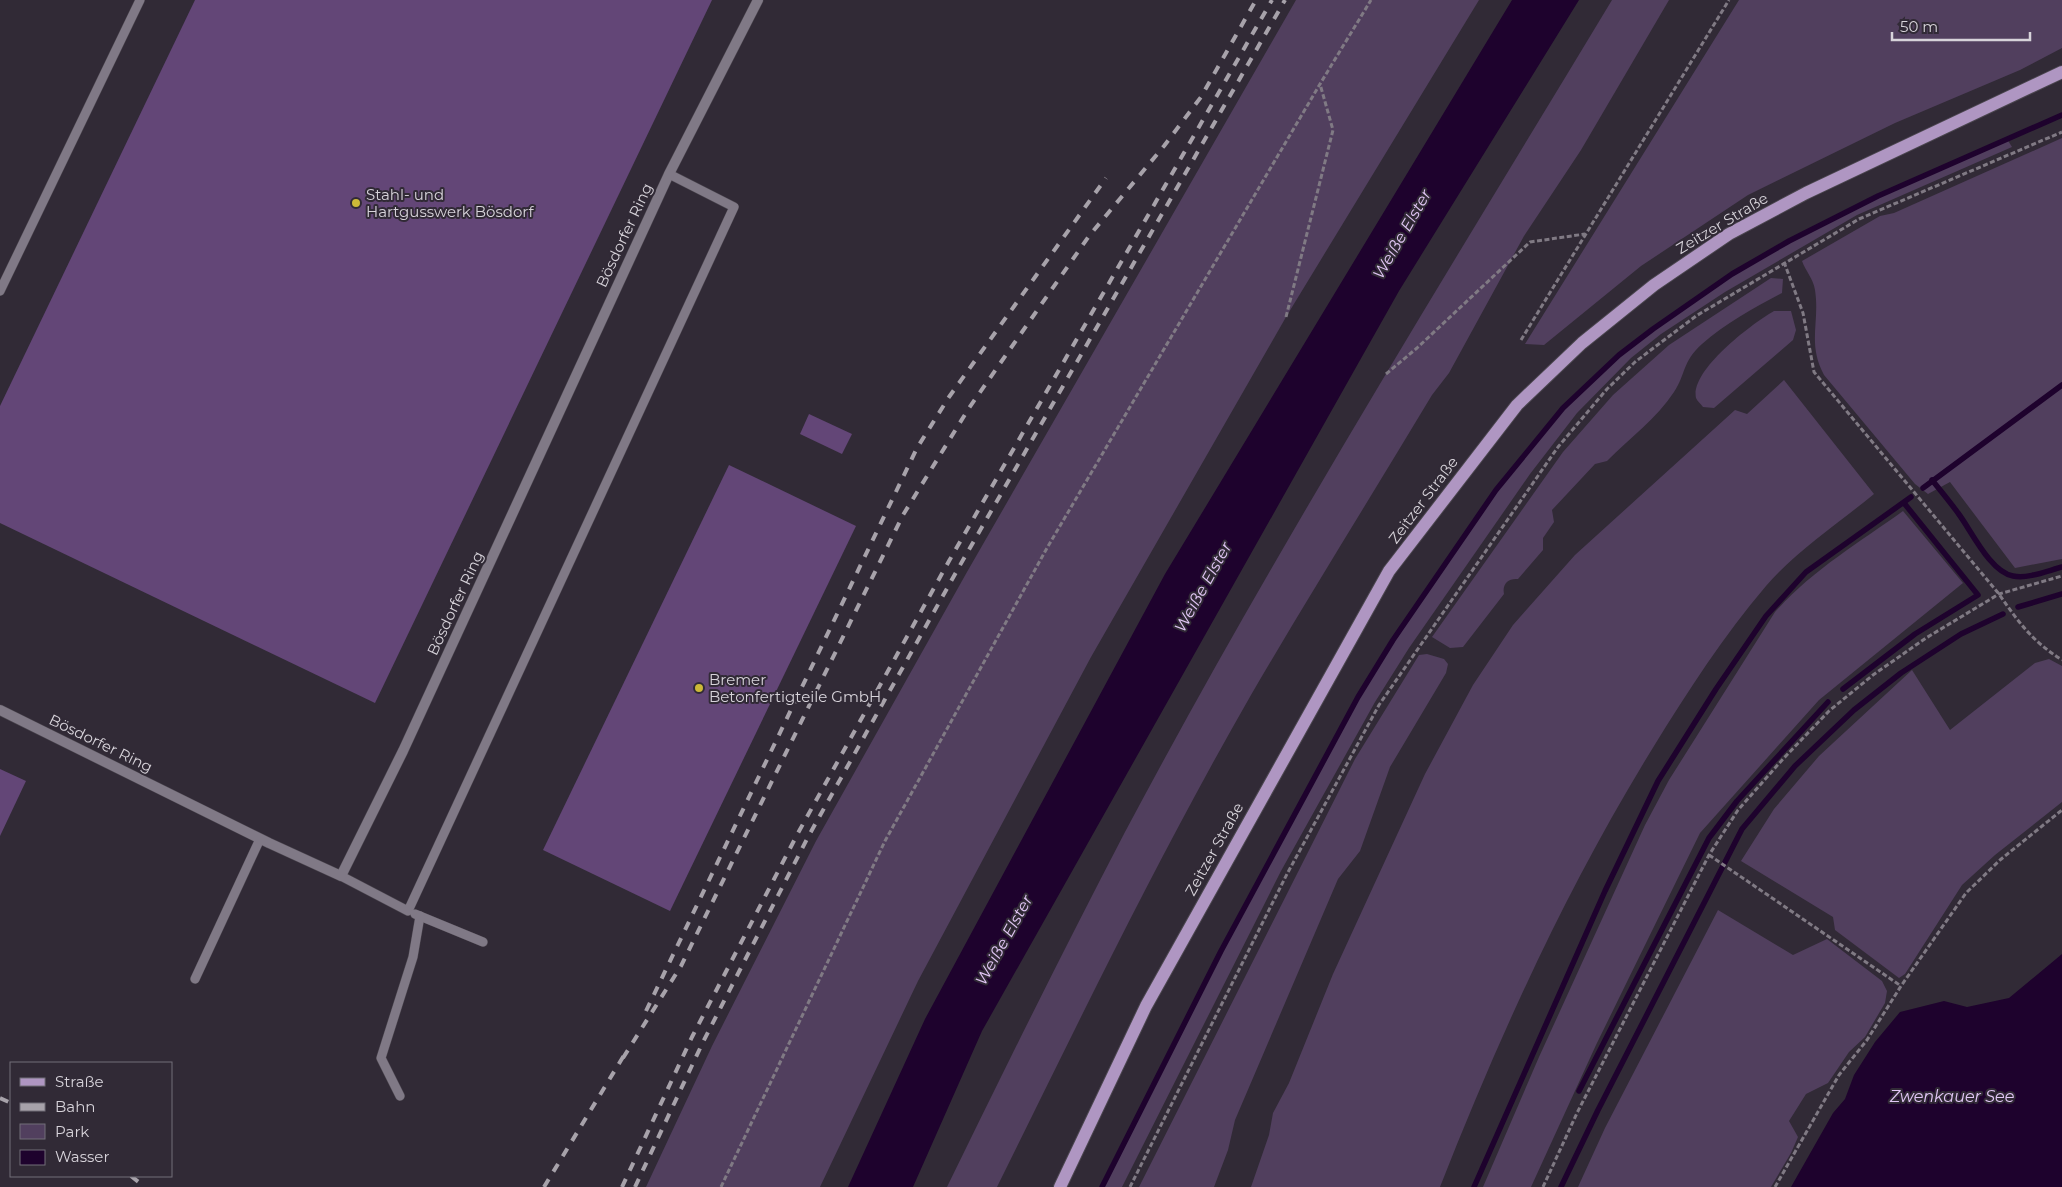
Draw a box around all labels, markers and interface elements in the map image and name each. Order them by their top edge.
scale bar [1892,10,2030,42]
text: 50 m [1900,17,1938,36]
street label: Bösdorfer Ring [592,180,656,290]
place label: Stahl- und Hartgusswerk Bösdorf [366,185,534,221]
water label: Weiße Elster [1369,185,1436,282]
street label: Zeitzer Straße [1673,188,1771,258]
marker: Stahl- und Hartgusswerk Bösdorf [350,197,362,209]
street label: Zeitzer Straße [1384,453,1462,547]
water label: Weiße Elster [1170,538,1236,635]
street label: Bösdorfer Ring [423,548,487,658]
place label: Bremer Betonfertigteile GmbH [709,670,881,706]
marker: Bremer Betonfertigteile GmbH [693,682,705,694]
street label: Bösdorfer Ring [46,710,156,776]
street label: Zeitzer Straße [1181,799,1247,899]
water label: Weiße Elster [971,891,1037,988]
legend [10,1062,172,1177]
text: Straße [55,1072,104,1091]
water label: Zwenkauer See [1889,1087,2014,1106]
text: Bahn [55,1097,95,1116]
text: Park [55,1122,89,1141]
text: Wasser [55,1147,109,1166]

